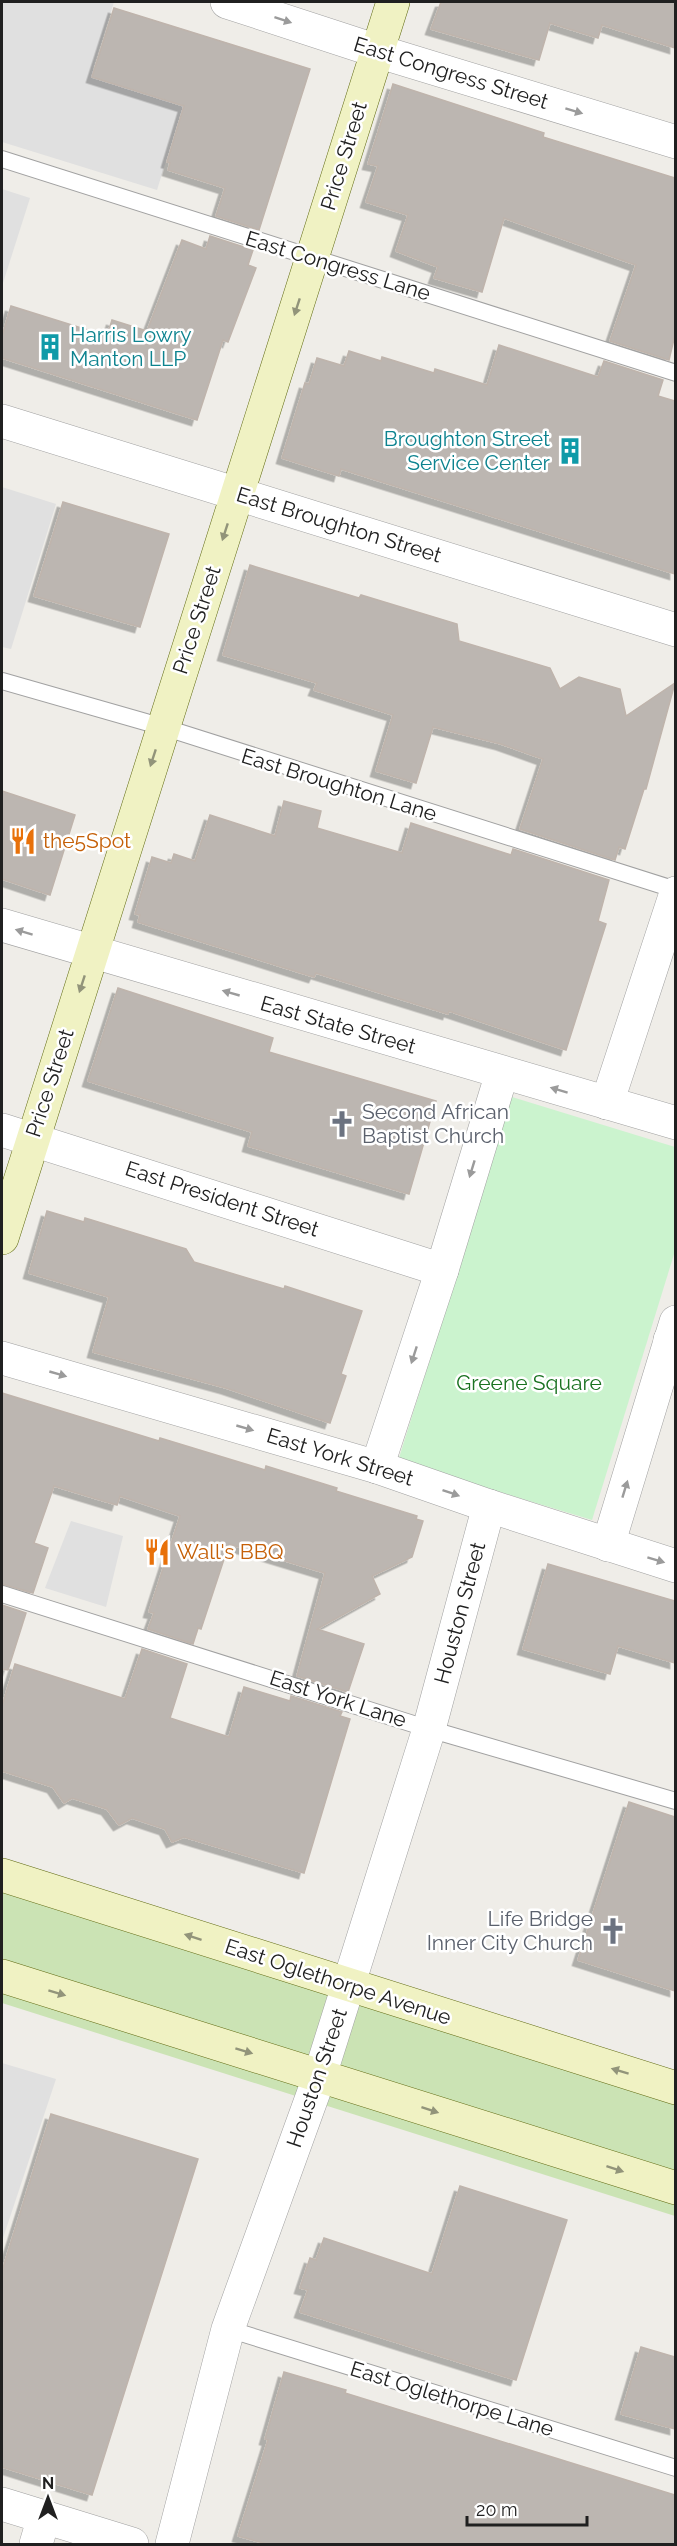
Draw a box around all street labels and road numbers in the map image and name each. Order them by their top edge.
street label: East Congress Street [351,31,551,114]
street label: Price Street [315,98,372,213]
street label: East Congress Lane [243,225,434,306]
street label: East Broughton Street [234,481,445,568]
street label: Price Street [167,563,226,677]
street label: East Broughton Lane [238,743,440,826]
street label: East State Street [258,990,419,1059]
street label: Price Street [20,1026,79,1140]
street label: East President Street [122,1155,322,1242]
street label: East York Street [264,1422,417,1491]
street label: Houston Street [429,1539,490,1686]
street label: East York Lane [267,1665,410,1732]
street label: East Oglethorpe Avenue [222,1933,454,2030]
street label: Houston Street [281,2005,352,2151]
street label: East Oglethorpe Lane [347,2356,557,2441]

